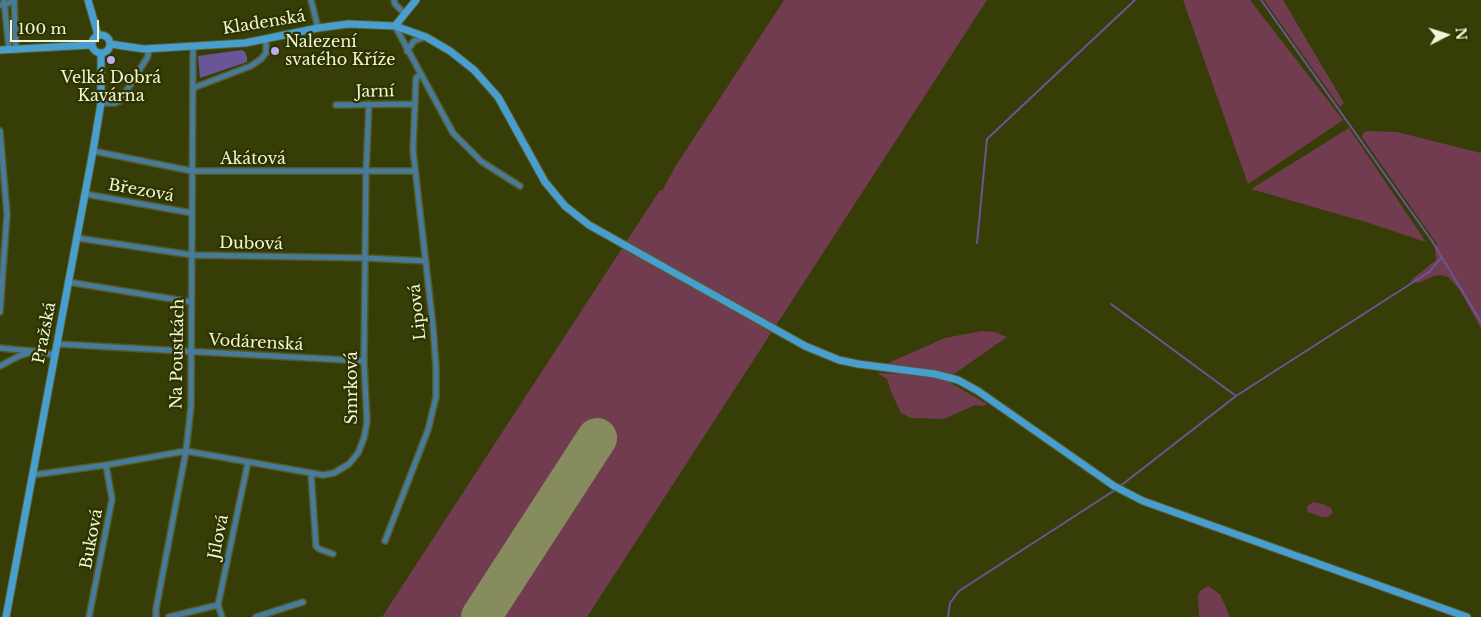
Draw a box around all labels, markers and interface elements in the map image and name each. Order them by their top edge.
street label: Kladenská [221,7,307,39]
scale bar [12,10,101,42]
north arrow [1421,10,1471,60]
text: 100 m [18,19,67,38]
text: N [1451,26,1470,41]
place label: Nalezení svatého Kříže [285,32,395,70]
marker: Nalezení svatého Kříže [269,45,281,57]
marker: Velká Dobrá Kavárna [105,54,117,66]
place label: Velká Dobrá Kavárna [61,68,161,106]
street label: Jarní [355,82,395,102]
street label: Akátová [220,149,286,169]
street label: Březová [107,176,175,206]
street label: Dubová [219,234,283,254]
street label: Lipová [405,283,431,341]
street label: Na Poustkách [167,299,189,409]
street label: Pražská [30,301,60,365]
street label: Vodárenská [208,331,304,355]
street label: Smrková [342,351,362,425]
street label: Buková [77,507,107,571]
street label: Jílová [205,513,233,561]

